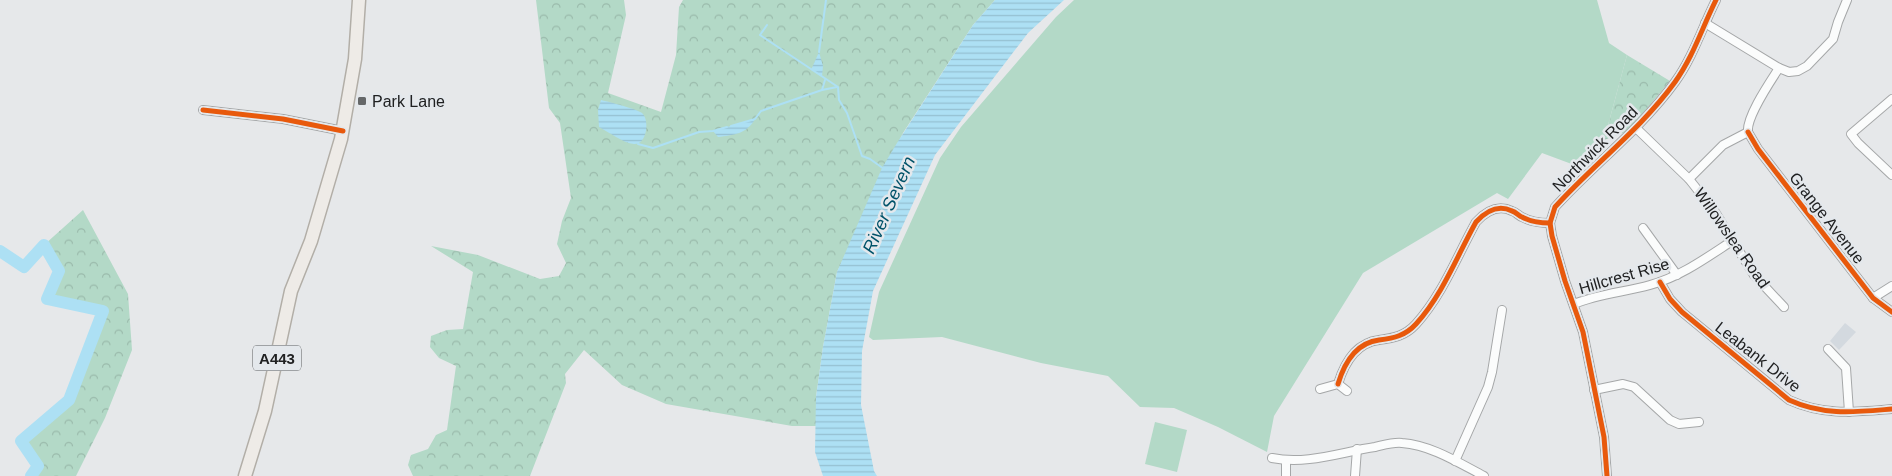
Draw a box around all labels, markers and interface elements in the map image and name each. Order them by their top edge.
place label: Park Lane [372,93,445,110]
marker: Park Lane [356,95,368,107]
street label: Northwick Road [1549,103,1641,195]
water label: River Severn [859,153,919,257]
street label: Grange Avenue [1786,169,1868,267]
street label: Willowslea Road [1691,185,1773,291]
street label: Hillcrest Rise [1577,255,1671,297]
street label: Leabank Drive [1712,319,1804,396]
road number: A443 [253,346,301,370]

